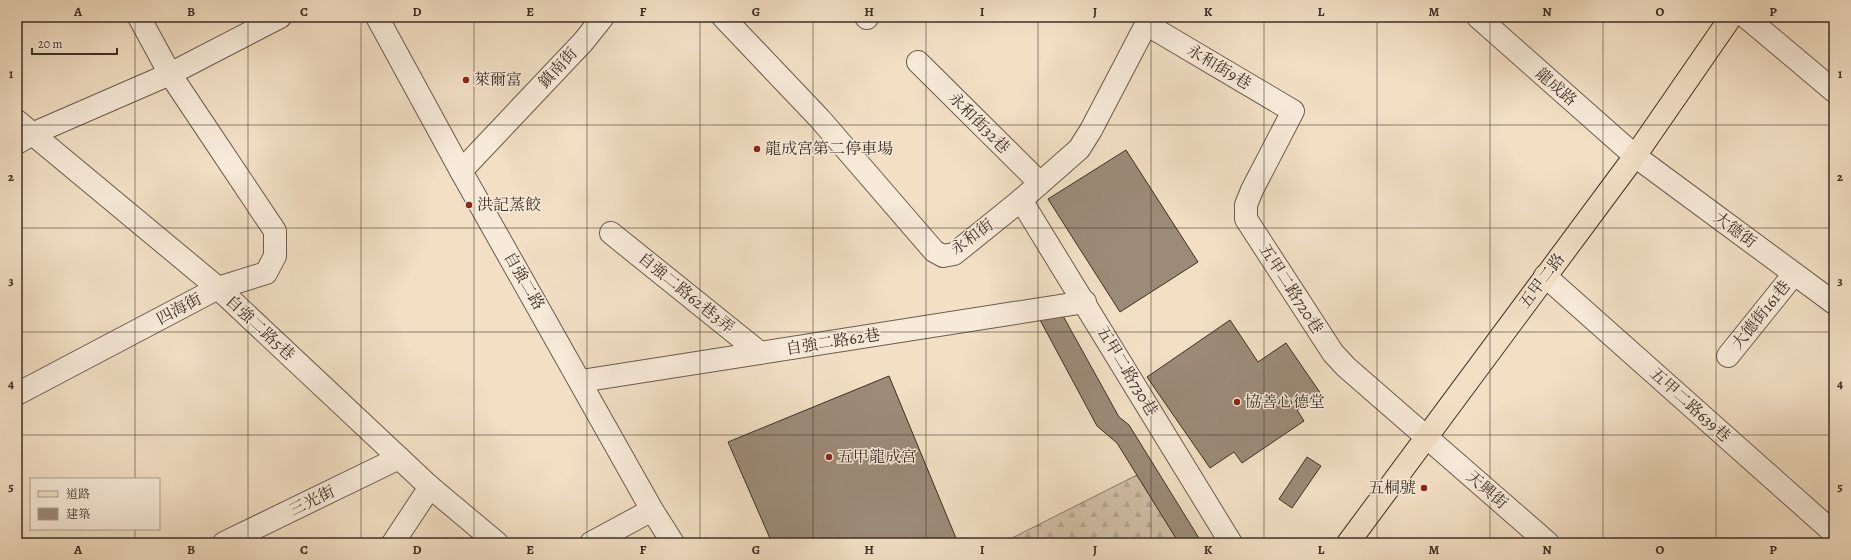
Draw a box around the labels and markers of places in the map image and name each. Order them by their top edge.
place label: 萊爾富 [474,69,522,91]
marker: 萊爾富 [461,75,471,85]
place label: 龍成宮第二停車場 [765,138,893,160]
marker: 龍成宮第二停車場 [752,144,762,154]
place label: 洪記蒸餃 [477,194,541,216]
marker: 洪記蒸餃 [464,200,474,210]
place label: 協善心德堂 [1245,391,1325,413]
marker: 協善心德堂 [1232,397,1242,407]
place label: 五甲龍成宮 [837,446,917,468]
marker: 五甲龍成宮 [824,452,834,462]
place label: 五桐號 [1368,477,1416,499]
marker: 五桐號 [1419,483,1429,493]

